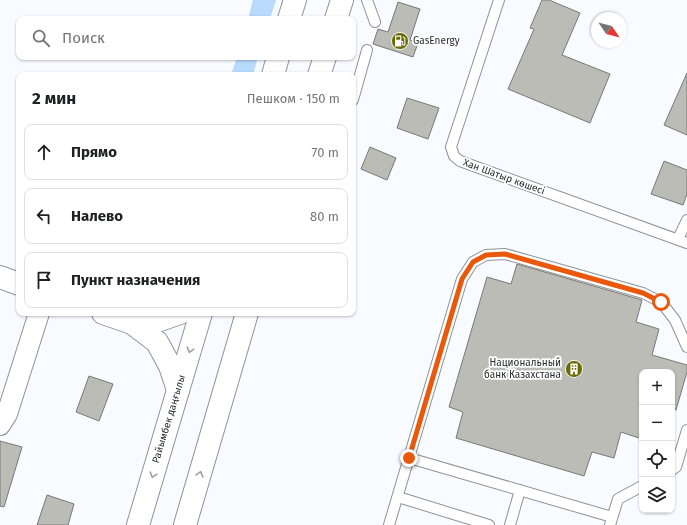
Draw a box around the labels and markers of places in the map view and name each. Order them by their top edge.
fuel station icon: GasEnergy [390,31,410,51]
place label: GasEnergy [413,35,460,47]
place label: Национальный банк Казахстана [484,357,561,381]
building icon: Национальный банк Казахстана [564,359,584,379]

